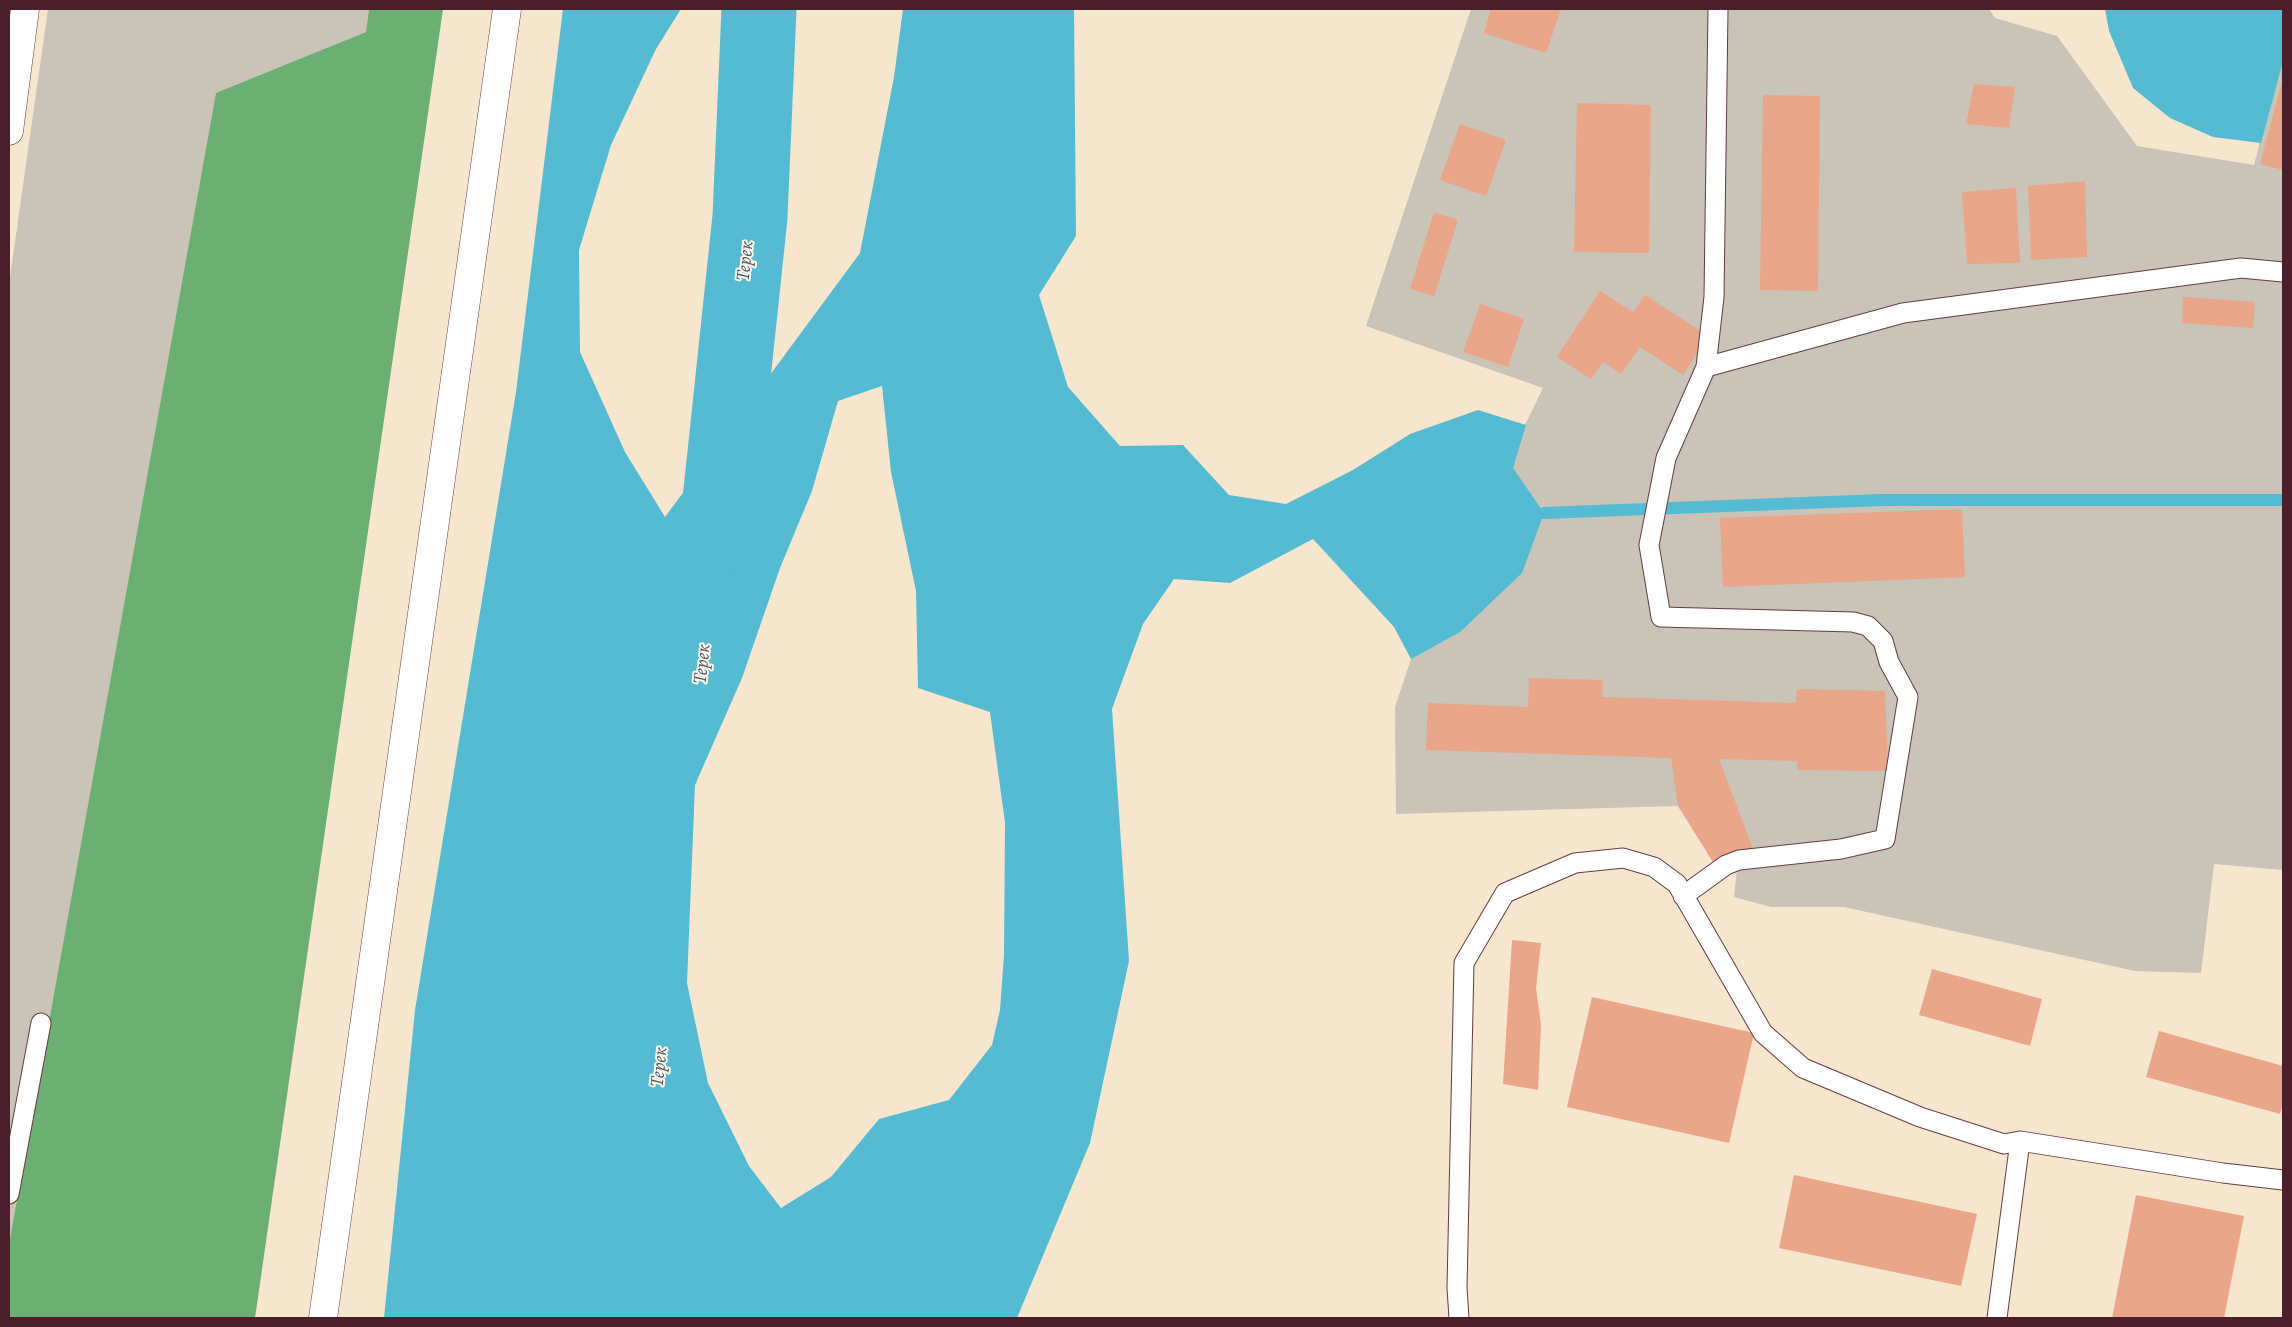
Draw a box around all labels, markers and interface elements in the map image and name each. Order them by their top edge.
water label: Терек [733,240,759,282]
water label: Терек [690,643,716,685]
water label: Терек [647,1046,673,1088]

